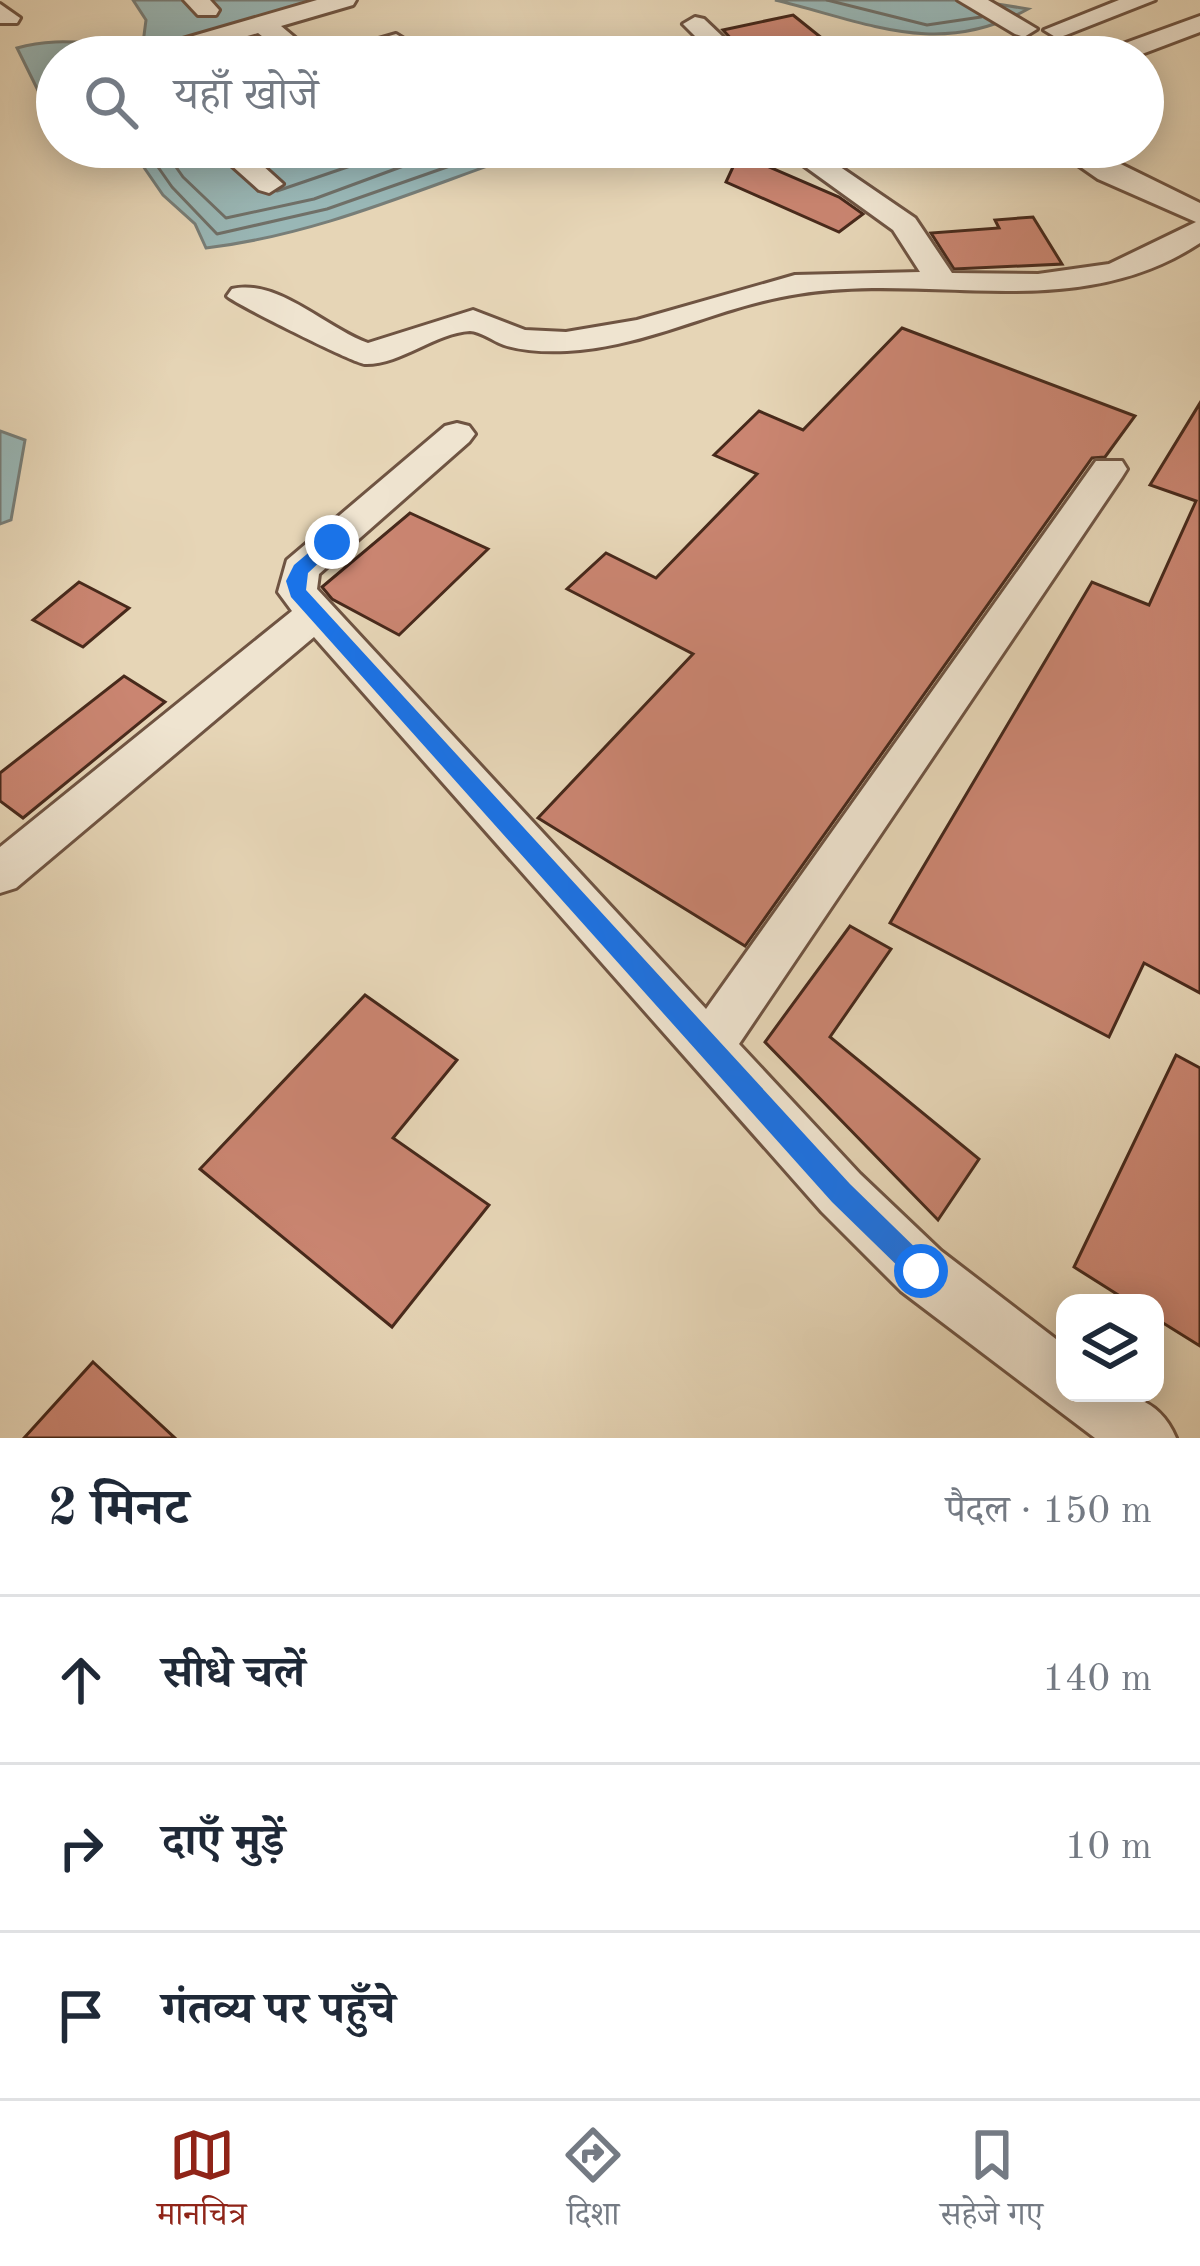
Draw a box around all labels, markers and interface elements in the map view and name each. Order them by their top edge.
search box [36,36,1164,168]
icon: search [78,69,144,135]
text: यहाँ खोजें [174,75,318,120]
route end [305,515,359,569]
route start [894,1244,948,1298]
map controls [1056,1294,1164,1402]
button: layers [1056,1294,1164,1402]
text: 2 मिनट [48,1485,189,1536]
text: पैदल · 150 m [946,1492,1152,1531]
icon: ahead [48,1647,114,1713]
text: सीधे चलें [162,1653,305,1698]
text: 140 m [1042,1660,1152,1699]
icon: right [48,1815,114,1881]
text: दाएँ मुड़ें [162,1821,285,1866]
text: 10 m [1065,1828,1152,1867]
icon: arrive [48,1983,114,2049]
text: गंतव्य पर पहुँचे [162,1989,395,2034]
tab: मानचित्र [157,2122,246,2246]
tab: दिशा [560,2122,626,2246]
tab: सहेजे गए [940,2122,1043,2246]

